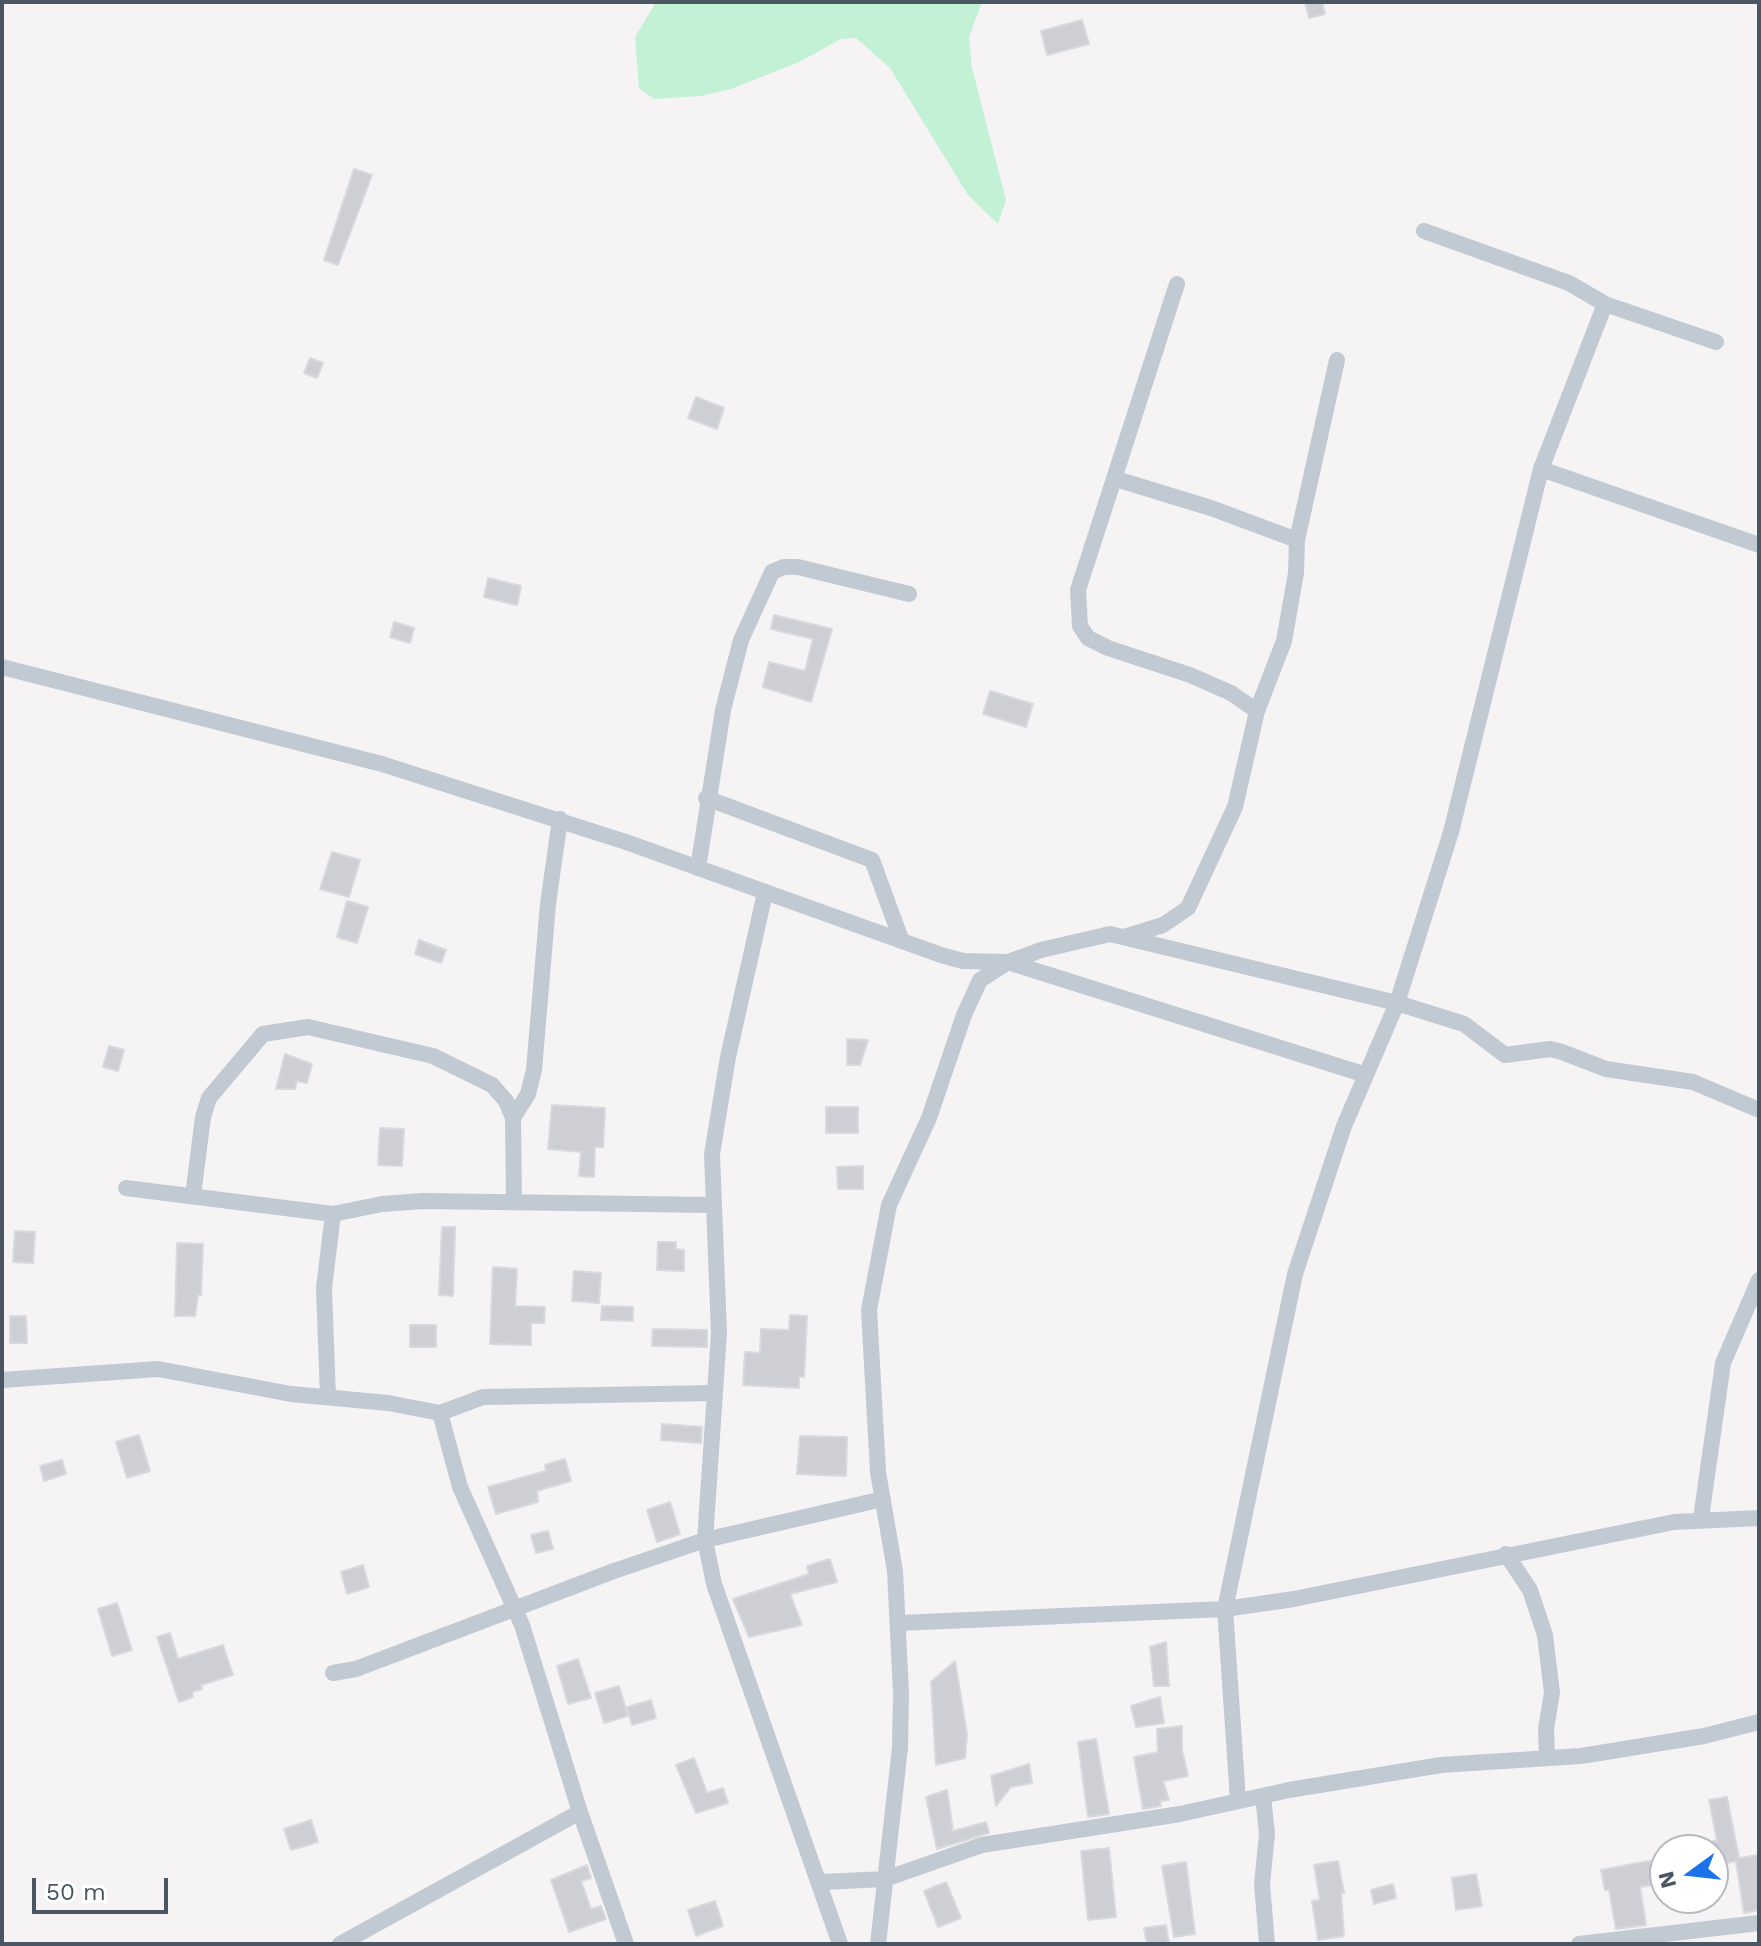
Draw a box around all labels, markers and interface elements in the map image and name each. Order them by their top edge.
north arrow [1649,1834,1729,1914]
scale bar [36,1862,172,1912]
text: N [1653,1869,1681,1891]
text: 50 m [46,1878,106,1906]

